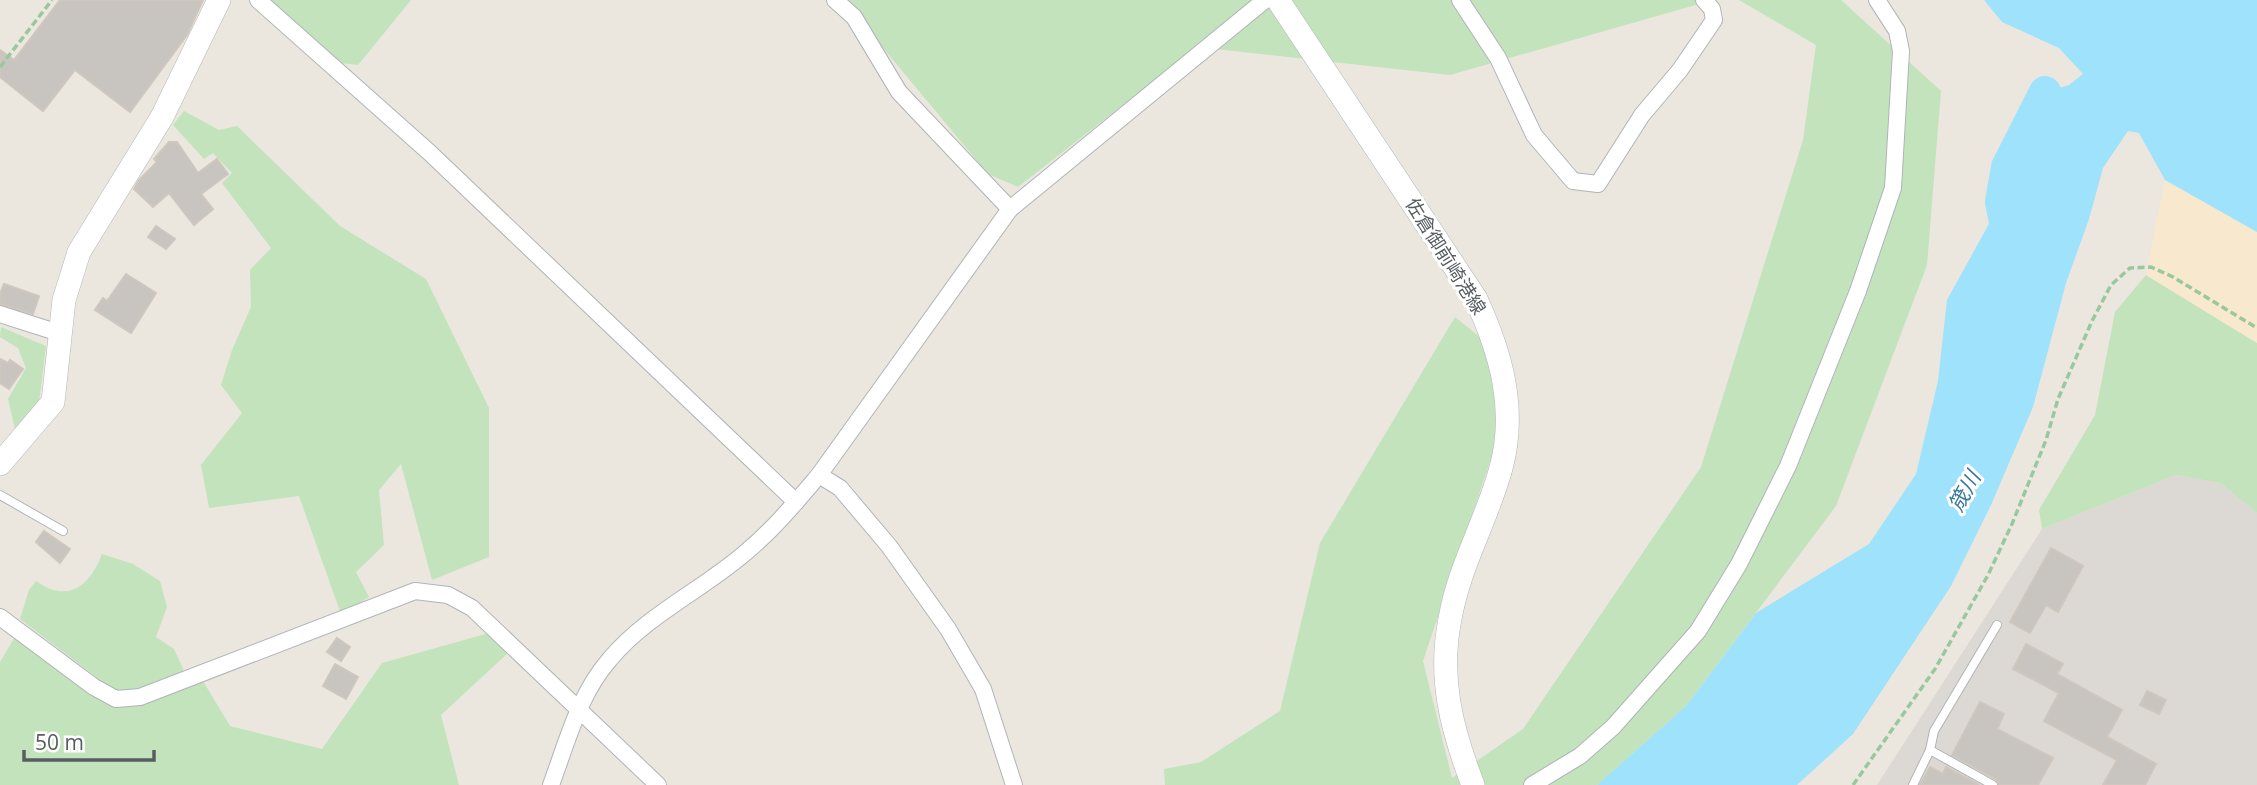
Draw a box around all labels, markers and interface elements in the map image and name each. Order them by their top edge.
street label: 佐倉御前崎港線 [1400,193,1492,319]
water label: 筬川 [1942,464,1987,516]
scale bar [24,718,154,762]
text: 50 m [35,728,84,756]

